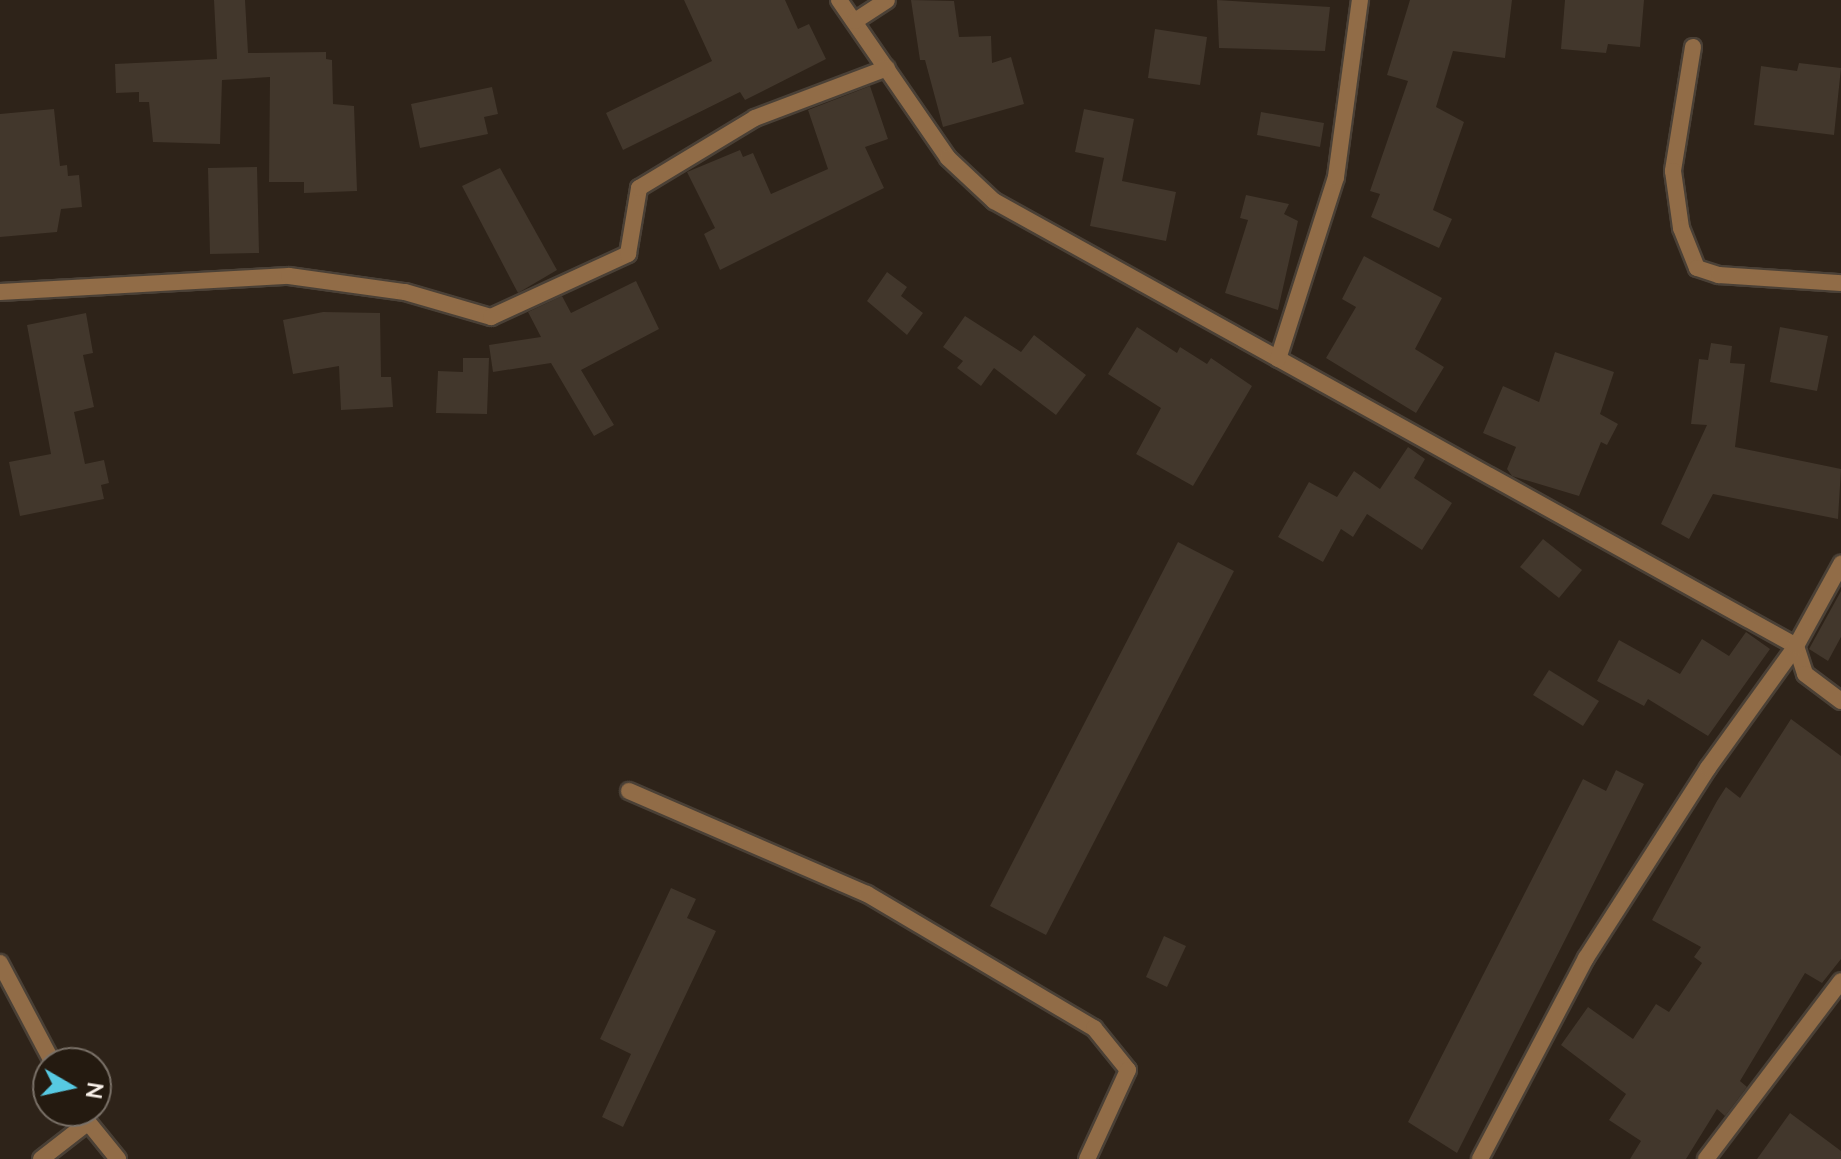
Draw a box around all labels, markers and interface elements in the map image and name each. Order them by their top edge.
north arrow [32,1047,112,1127]
text: N [78,1080,110,1101]

